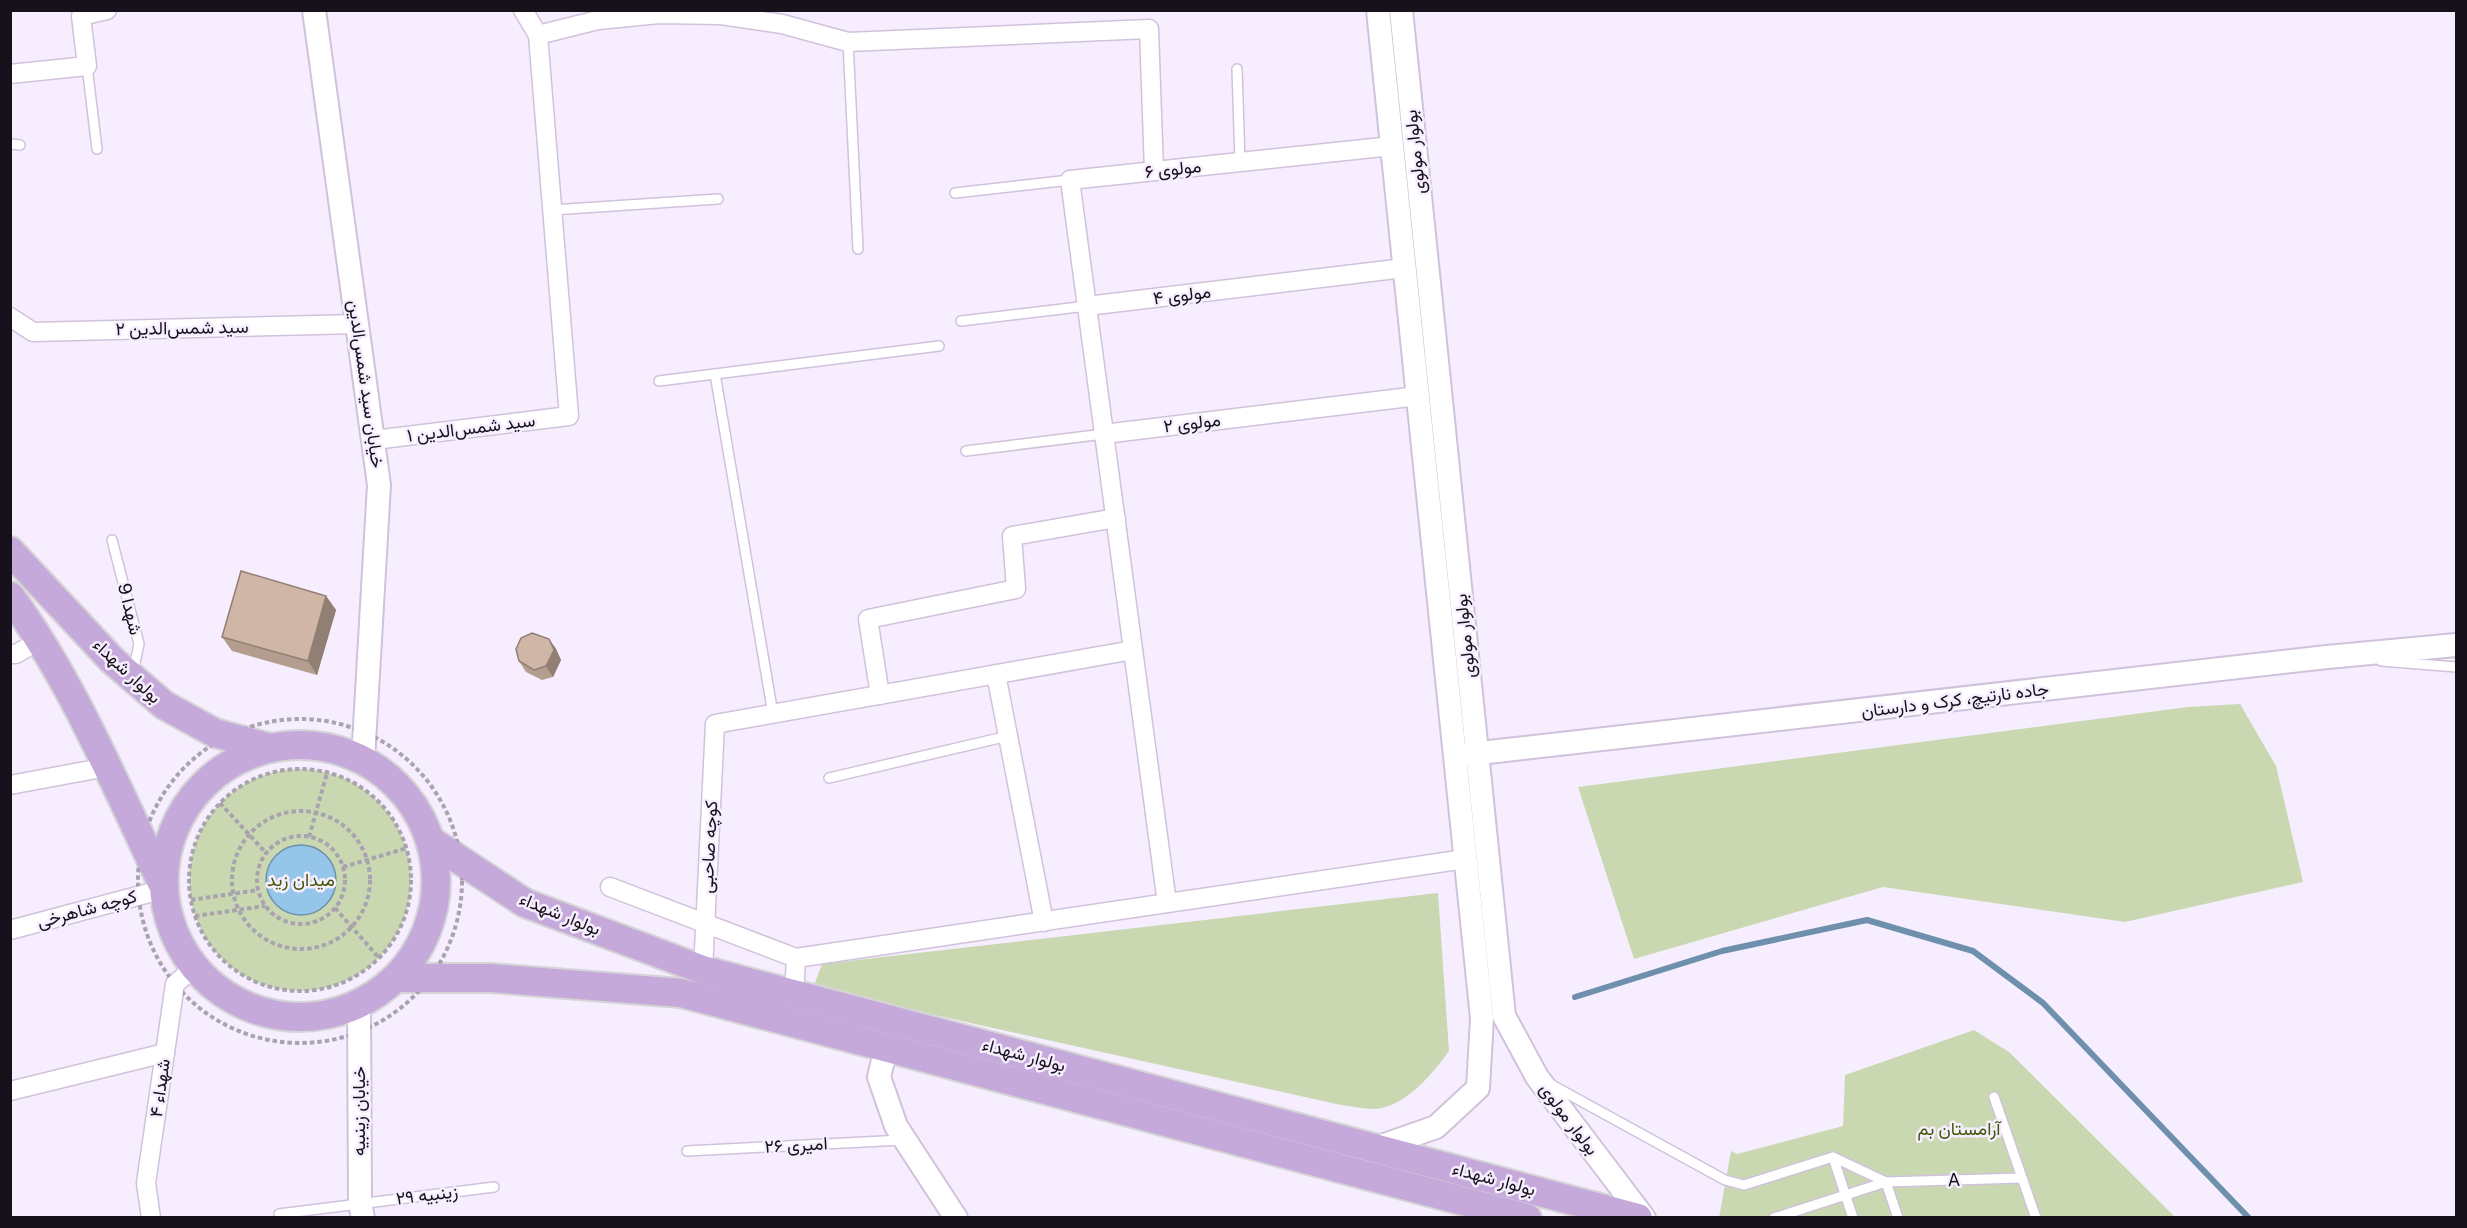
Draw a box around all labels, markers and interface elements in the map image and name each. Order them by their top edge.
street label: بولوار مولوی [1400,109,1430,195]
street label: مولوی ۶ [1144,155,1202,183]
street label: مولوی ۴ [1152,281,1212,309]
street label: خیابان سید شمس‌الدین [343,299,389,469]
street label: سید شمس‌الدین ۲ [115,316,249,340]
street label: سید شمس‌الدین ۱ [406,409,536,447]
street label: مولوی ۲ [1162,409,1222,437]
street label: شهدا 9 [113,581,147,637]
street label: بولوار مولوی [1450,593,1480,679]
street label: بولوار شهداء [88,634,166,708]
street label: جاده نارتیچ، کرک و دارستان [1860,678,2050,723]
street label: کوچه صاحبی [696,800,723,894]
park label: میدان زید [267,869,335,891]
street label: کوچه شاهرخی [35,885,140,934]
street label: بولوار شهداء [516,888,604,940]
street label: بولوار شهداء [980,1033,1068,1077]
street label: شهداء ۴ [145,1057,175,1119]
street label: خیابان زینبیه [348,1066,370,1156]
street label: بولوار مولوی [1535,1079,1603,1159]
park label: آرامستان بم [1918,1118,2002,1141]
street label: امیری ۲۶ [764,1132,828,1158]
street label: بولوار شهداء [1450,1157,1538,1201]
street label: A [1947,1169,1961,1190]
street label: زینبیه ۲۹ [395,1180,459,1210]

